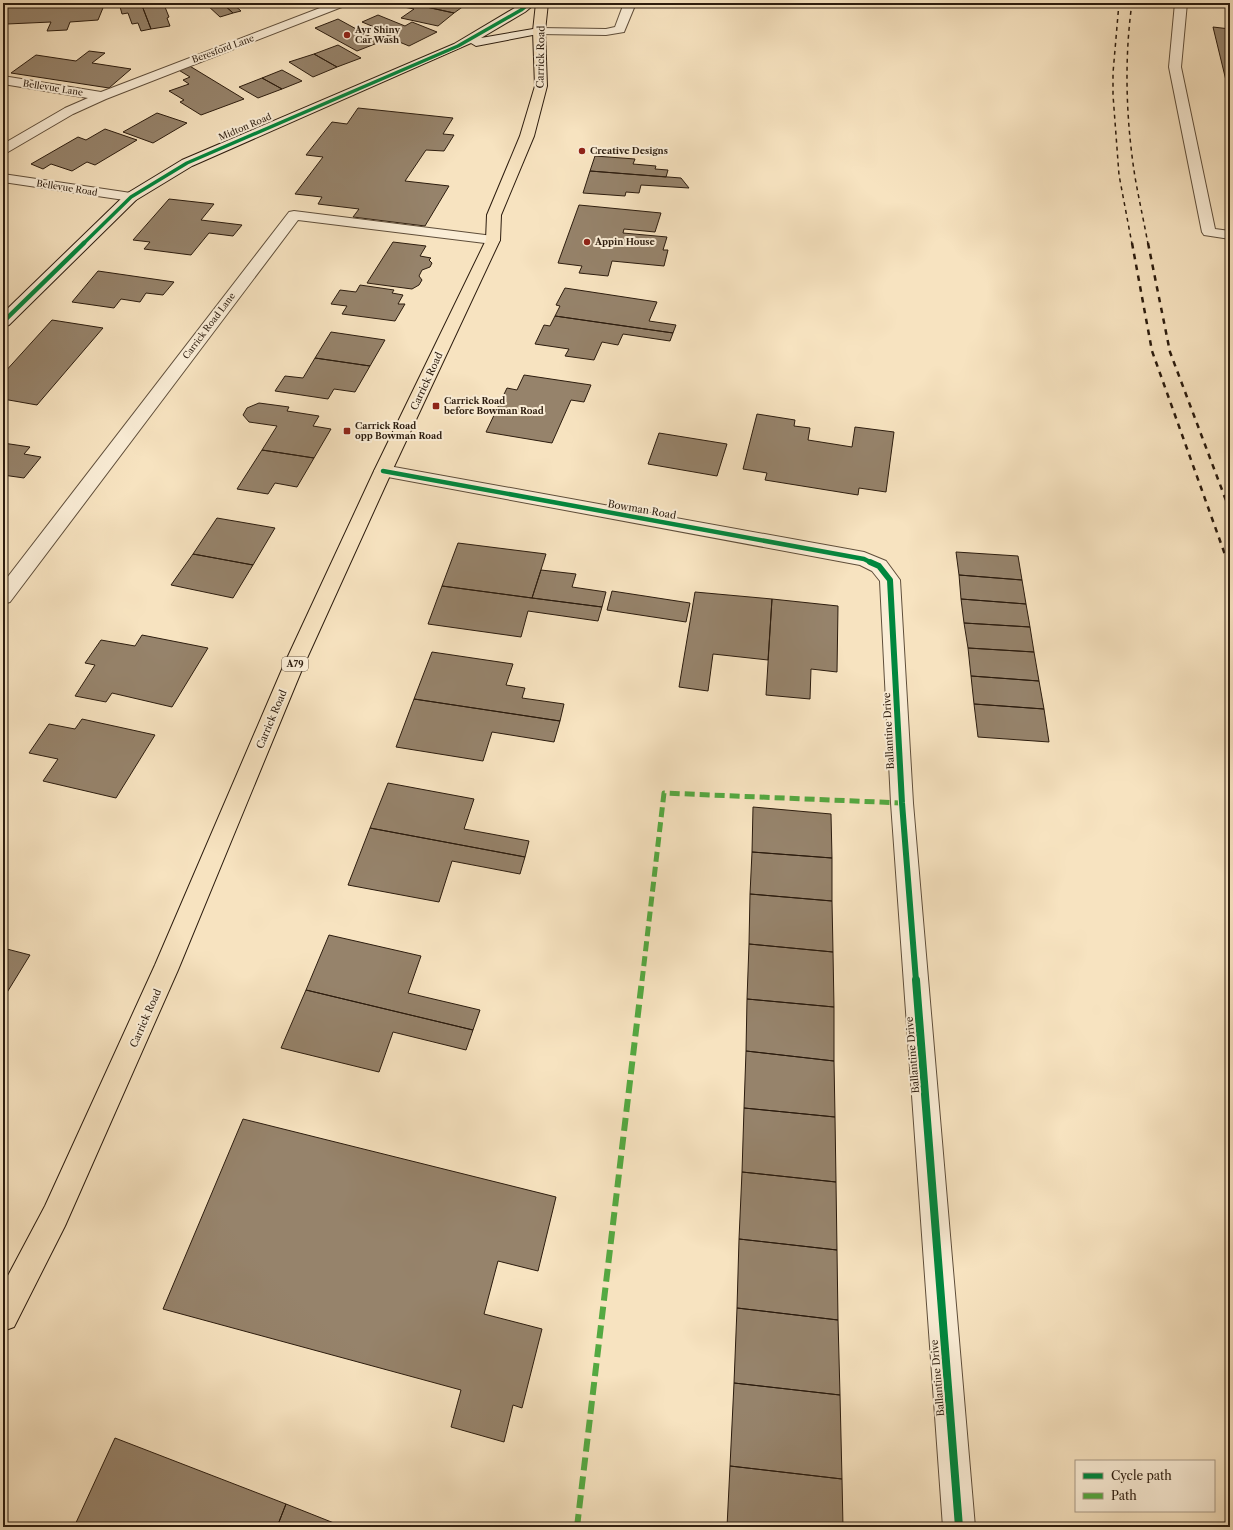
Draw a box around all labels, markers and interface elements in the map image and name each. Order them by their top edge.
place label: Ayr Shiny Car Wash [354,24,401,45]
street label: Carrick Road [533,26,548,88]
marker: Ayr Shiny Car Wash [342,30,352,40]
street label: Beresford Lane [190,32,255,65]
street label: Bellevue Lane [22,77,84,98]
street label: Midton Road [217,110,273,143]
place label: Creative Designs [590,145,668,156]
marker: Creative Designs [577,146,587,156]
street label: Bellevue Road [36,177,99,198]
place label: Appin House [594,236,656,247]
marker: Appin House [582,237,592,247]
street label: Carrick Road Lane [180,290,237,361]
street label: Carrick Road [407,350,446,412]
place label: Carrick Road before Bowman Road [443,395,544,416]
marker: Carrick Road before Bowman Road [431,401,441,411]
place label: Carrick Road opp Bowman Road [355,420,442,441]
marker: Carrick Road opp Bowman Road [342,426,352,436]
street label: Bowman Road [607,497,677,522]
road number: A79 [282,657,308,671]
street label: Carrick Road [253,688,290,751]
street label: Ballantine Drive [880,692,897,770]
street label: Carrick Road [127,987,164,1049]
street label: Ballantine Drive [903,1016,922,1094]
street label: Ballantine Drive [928,1339,947,1417]
legend [1075,1460,1215,1512]
text: Cycle path [1111,1468,1172,1483]
text: Path [1111,1488,1137,1503]

